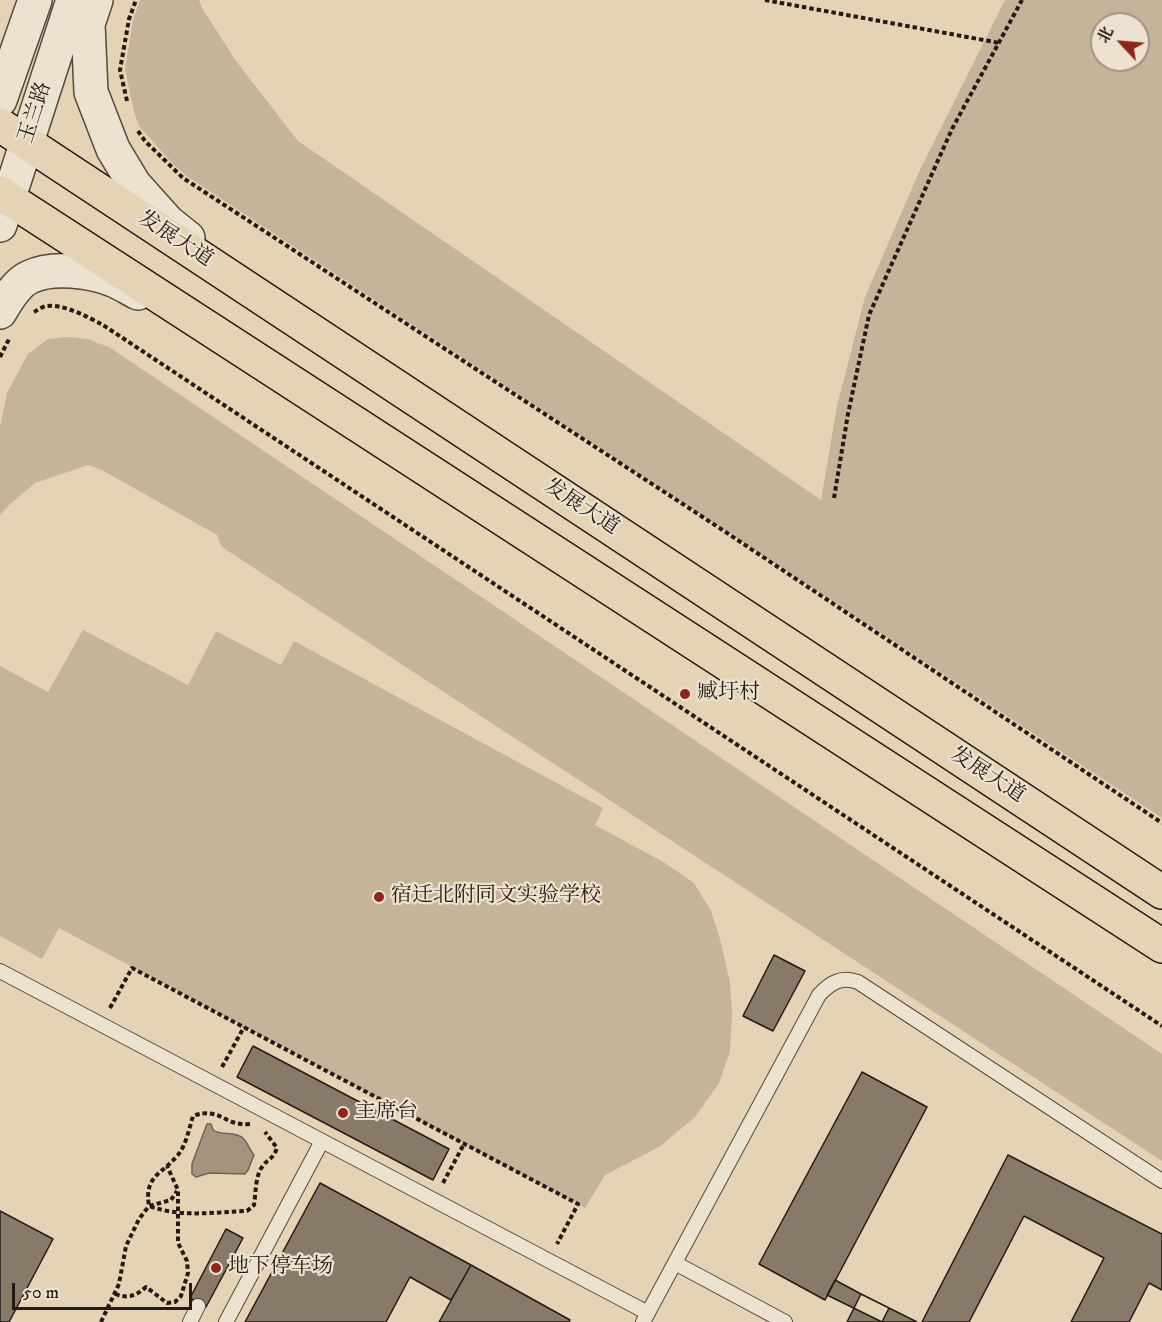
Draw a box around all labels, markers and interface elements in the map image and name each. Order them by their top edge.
north arrow [1090,12,1150,72]
text: 北 [1093,23,1118,47]
street label: 玉兰路 [14,79,58,147]
street label: 发展大道 [133,207,217,273]
street label: 发展大道 [539,475,623,541]
place label: 臧圩村 [697,681,760,707]
marker: 臧圩村 [678,687,692,701]
street label: 发展大道 [945,743,1029,809]
place label: 宿迁北附同文实验学校 [391,884,601,910]
marker: 宿迁北附同文实验学校 [372,890,386,904]
place label: 主席台 [355,1100,418,1126]
marker: 主席台 [336,1106,350,1120]
place label: 地下停车场 [228,1255,333,1281]
marker: 地下停车场 [209,1261,223,1275]
scale bar [15,1271,195,1309]
text: 50 m [23,1282,59,1304]

